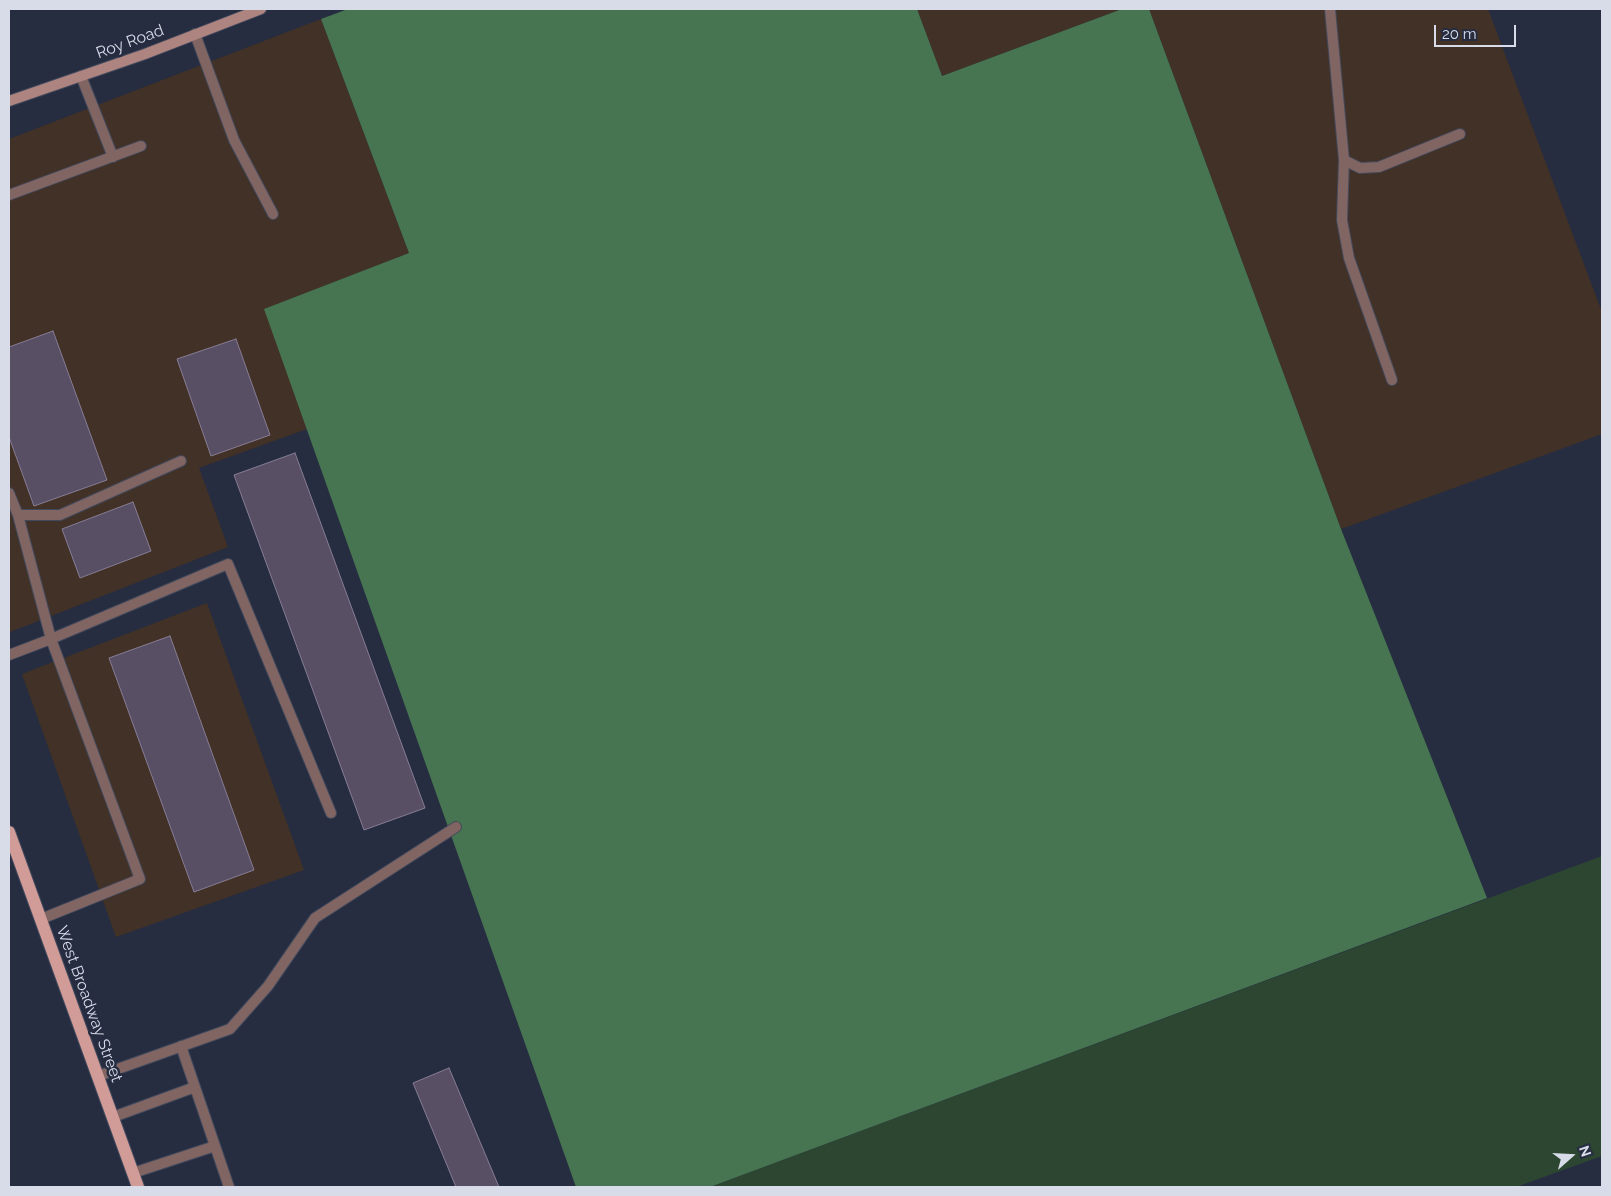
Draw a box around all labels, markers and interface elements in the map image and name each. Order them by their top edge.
scale bar [1436,15,1518,47]
street label: Roy Road [94,21,166,63]
text: 20 m [1442,25,1477,43]
street label: West Broadway Street [52,923,126,1085]
north arrow [1546,1131,1596,1181]
text: N [1576,1143,1594,1159]

